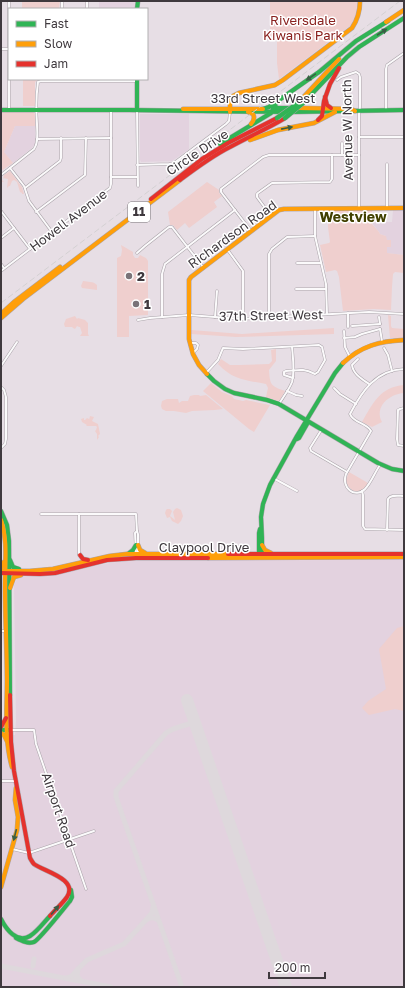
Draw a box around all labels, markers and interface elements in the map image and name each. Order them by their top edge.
legend [8,8,148,80]
park label: Riversdale Kiwanis Park [263,12,344,43]
text: Fast [44,16,69,31]
one-way arrow [376,29,388,36]
text: Slow [44,36,72,51]
text: Jam [44,56,68,71]
one-way arrow [306,73,317,81]
street label: Avenue W North [338,79,356,181]
street label: 33rd Street West [211,90,315,106]
street label: Circle Drive [163,125,231,179]
one-way arrow [281,125,293,131]
street label: Howell Avenue [26,186,110,254]
street label: Richardson Road [185,197,279,271]
road number: 11 [128,202,150,222]
district label: Westview [319,208,387,225]
place label: 2 [137,268,145,284]
marker: 2 [124,271,134,281]
place label: 1 [144,296,151,312]
marker: 1 [131,299,141,309]
street label: 37th Street West [219,306,323,324]
street label: Claypool Drive [159,539,249,555]
street label: Airport Road [39,770,79,850]
one-way arrow [12,829,18,841]
one-way arrow [51,904,60,915]
scale bar [269,954,325,980]
text: 200 m [275,960,310,975]

